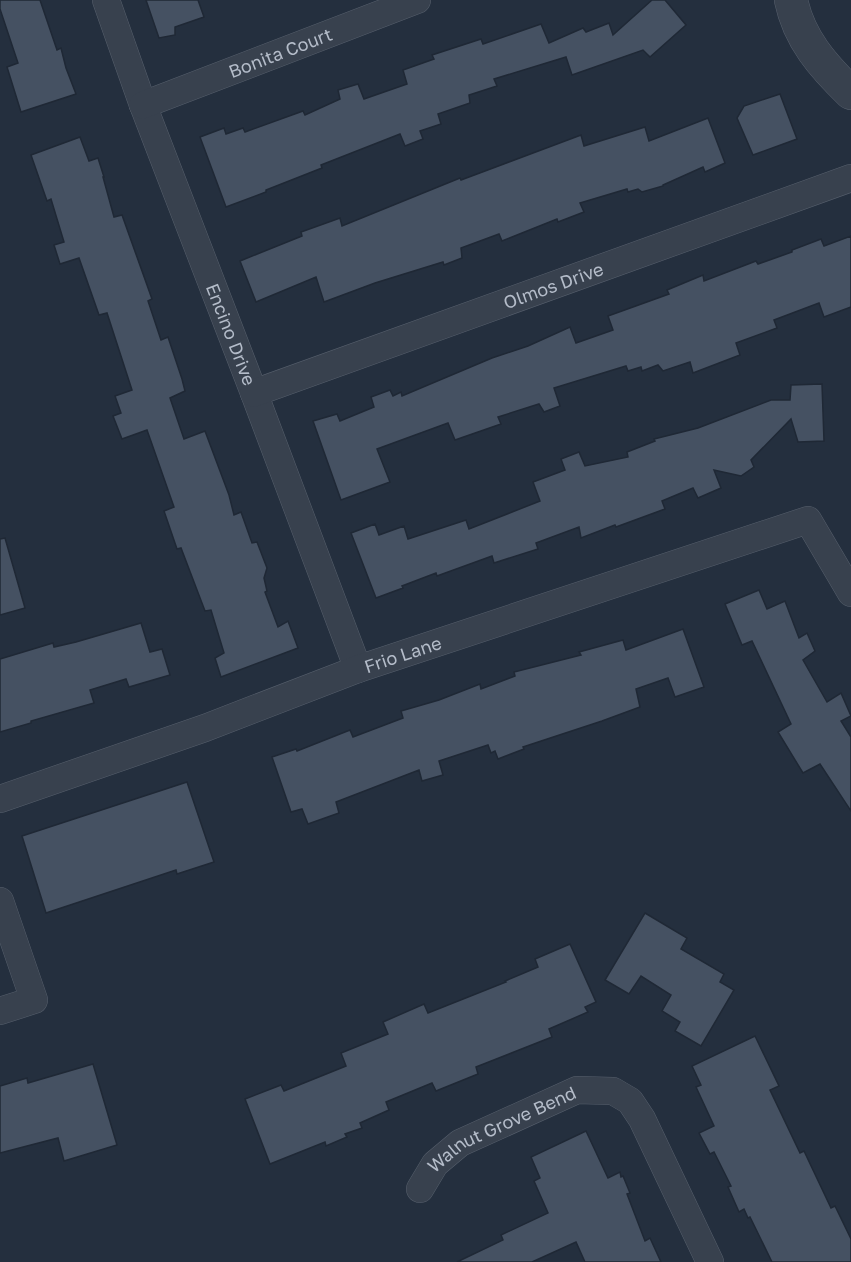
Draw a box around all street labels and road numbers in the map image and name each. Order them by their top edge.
street label: Bonita Court [225,23,335,82]
street label: Olmos Drive [500,257,606,313]
street label: Encino Drive [202,280,261,388]
street label: Frio Lane [361,631,444,677]
street label: Walnut Grove Bend [423,1081,579,1177]

